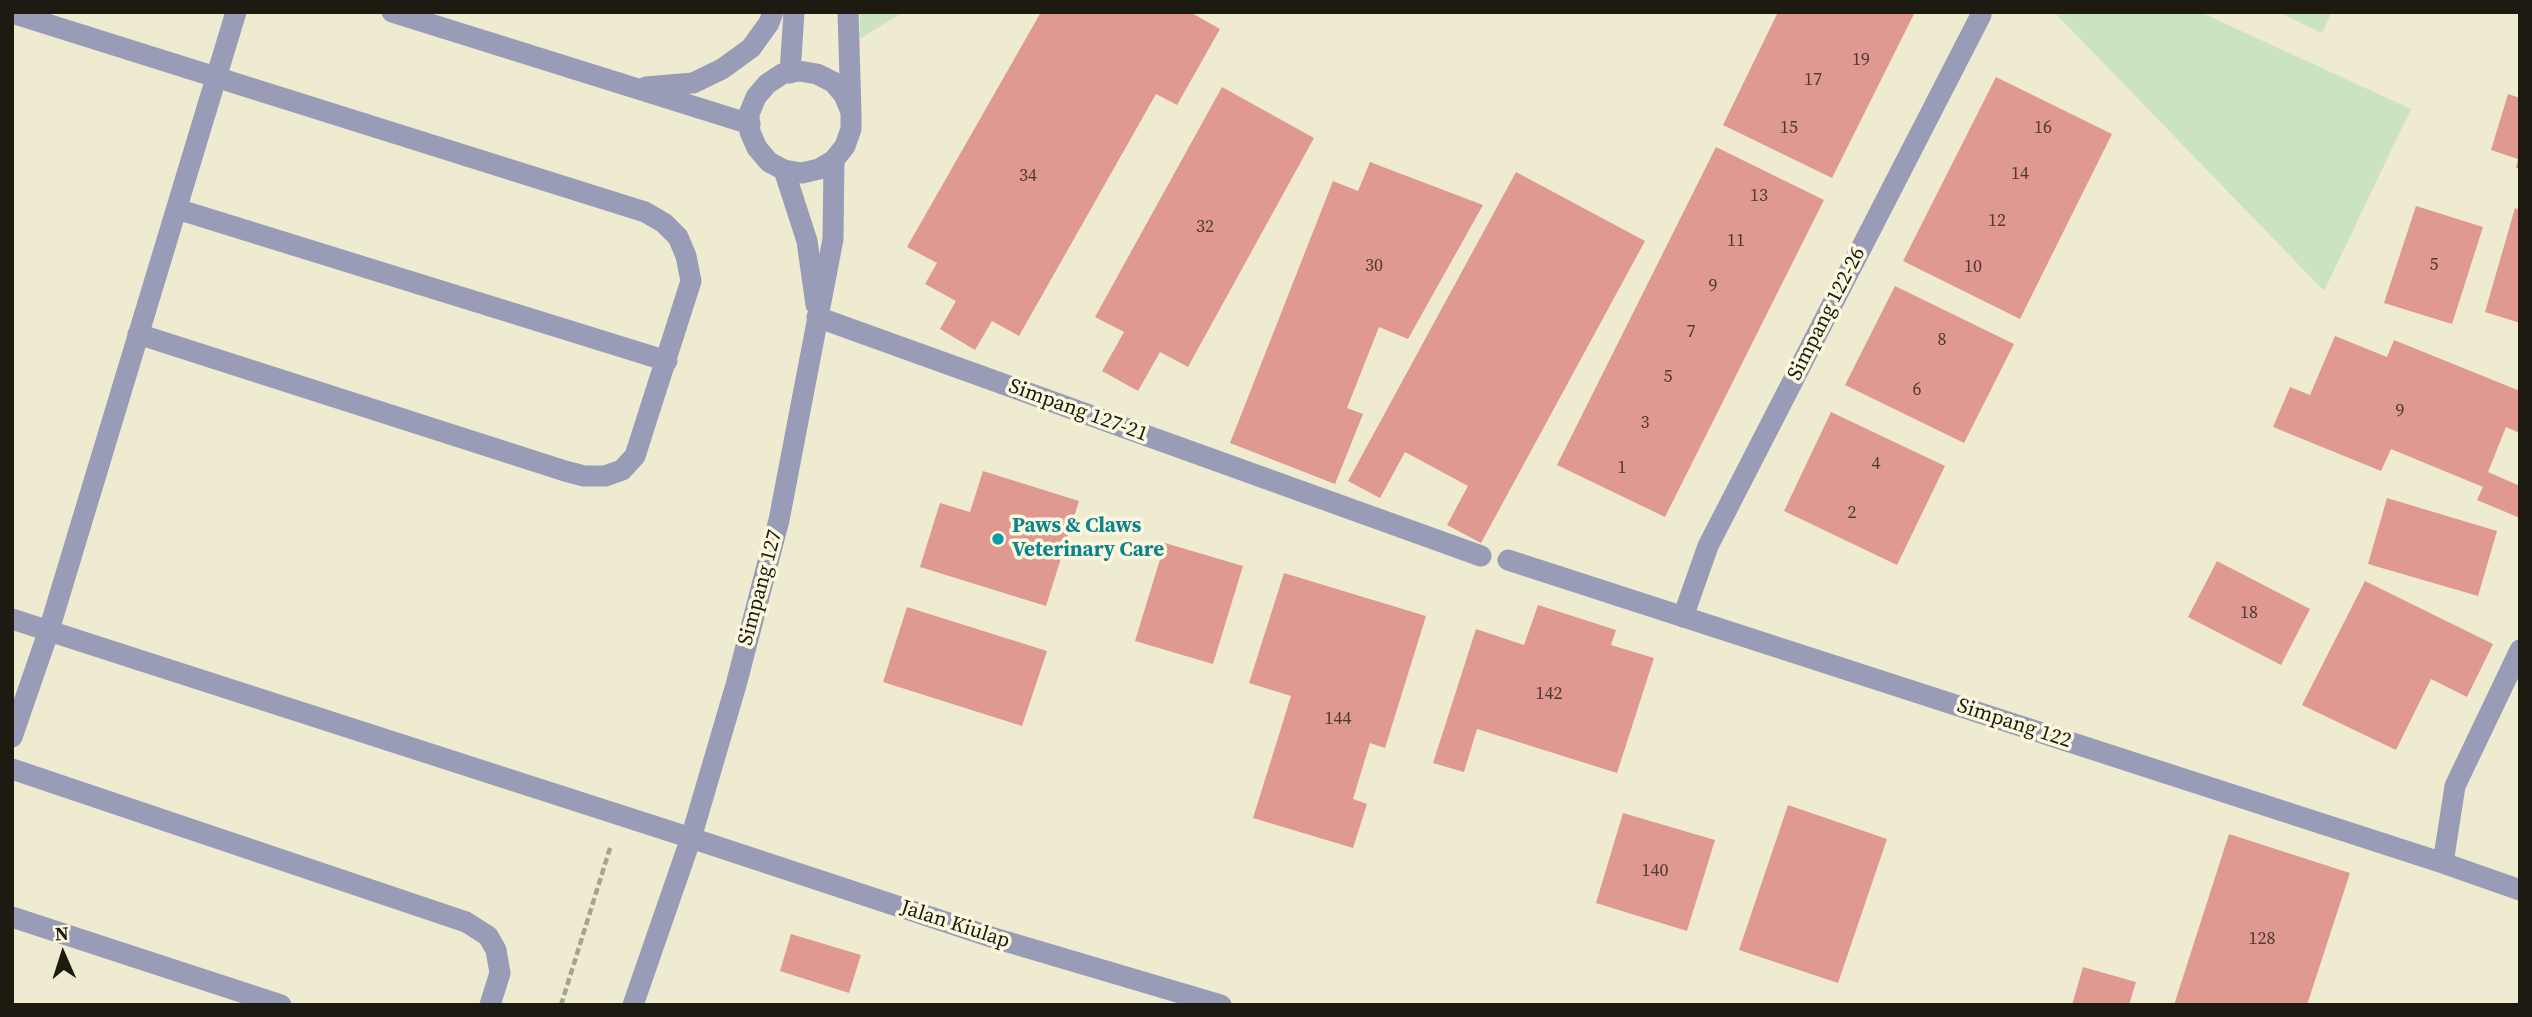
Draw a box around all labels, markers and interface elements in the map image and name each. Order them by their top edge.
house number: 19 [1852,49,1870,71]
house number: 17 [1804,69,1822,91]
house number: 15 [1780,117,1798,139]
house number: 16 [2034,117,2052,139]
house number: 14 [2011,163,2029,185]
house number: 34 [1019,165,1037,187]
house number: 13 [1750,185,1768,207]
house number: 12 [1988,210,2006,232]
house number: 32 [1196,216,1214,238]
house number: 11 [1727,230,1745,252]
street label: Simpang 122-26 [1783,243,1871,385]
house number: 5 [2430,254,2438,276]
house number: 30 [1365,255,1383,277]
house number: 10 [1964,256,1982,278]
house number: 9 [1709,275,1717,297]
house number: 7 [1687,321,1695,343]
house number: 8 [1938,329,1946,351]
house number: 5 [1664,366,1672,388]
street label: Simpang 127-21 [1005,374,1151,448]
house number: 6 [1913,379,1921,401]
house number: 9 [2396,400,2404,422]
house number: 3 [1641,412,1649,434]
house number: 4 [1872,453,1880,475]
house number: 1 [1618,457,1626,479]
house number: 2 [1848,502,1856,524]
place label: Paws & Claws Veterinary Care [1012,514,1164,564]
street label: Simpang 127 [734,528,788,648]
marker: Paws & Claws Veterinary Care [990,531,1006,547]
house number: 18 [2240,602,2258,624]
house number: 142 [1536,683,1562,705]
street label: Simpang 122 [1954,694,2074,754]
house number: 144 [1325,708,1351,730]
house number: 140 [1642,860,1668,882]
street label: Jalan Kiulap [897,896,1013,954]
north arrow [28,919,98,989]
text: N [54,920,69,946]
house number: 128 [2249,928,2275,950]

